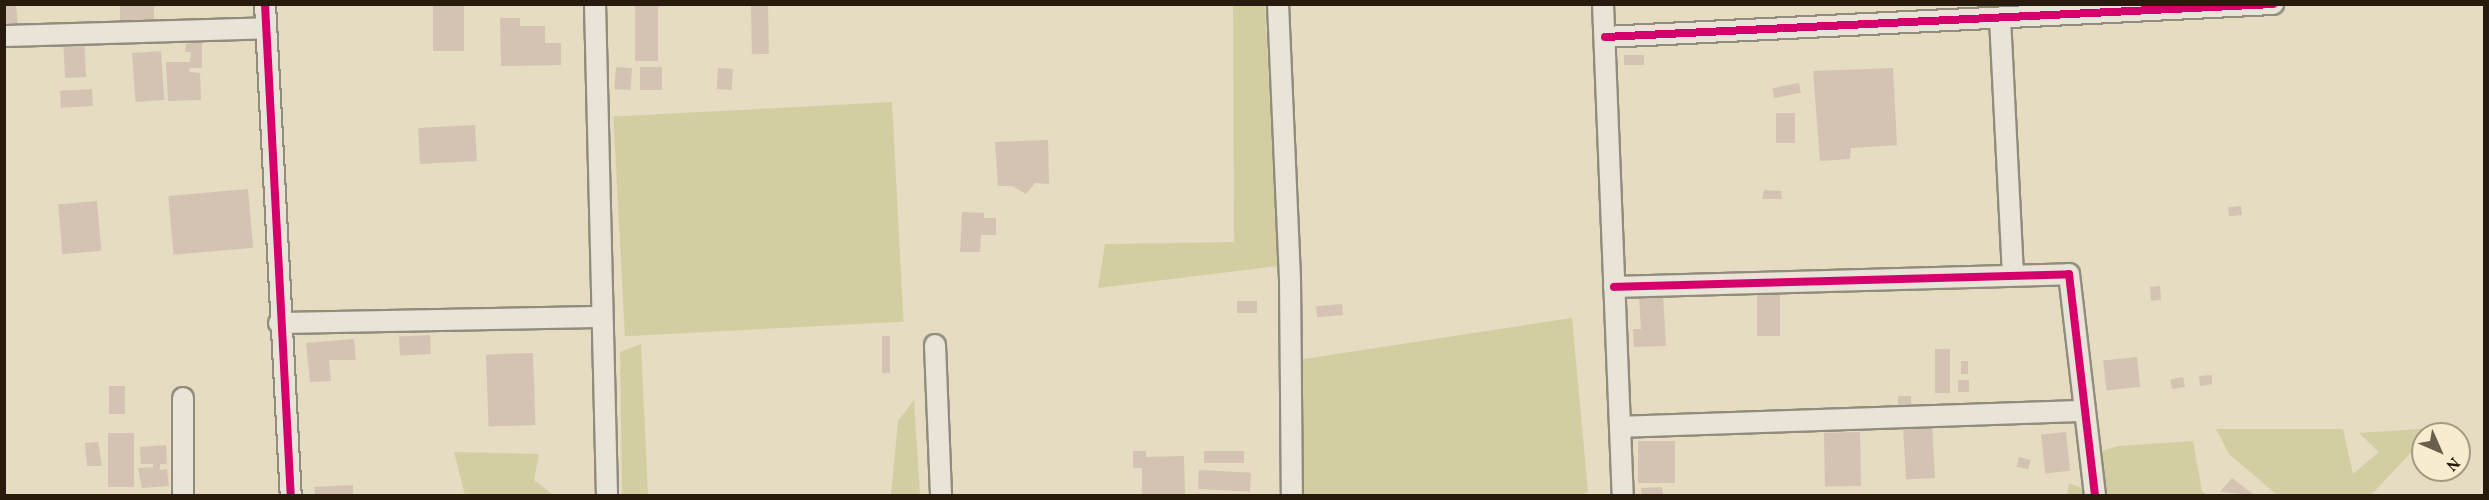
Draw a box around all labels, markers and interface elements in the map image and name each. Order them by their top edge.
north arrow [2411,422,2471,482]
text: N [2440,451,2464,475]

